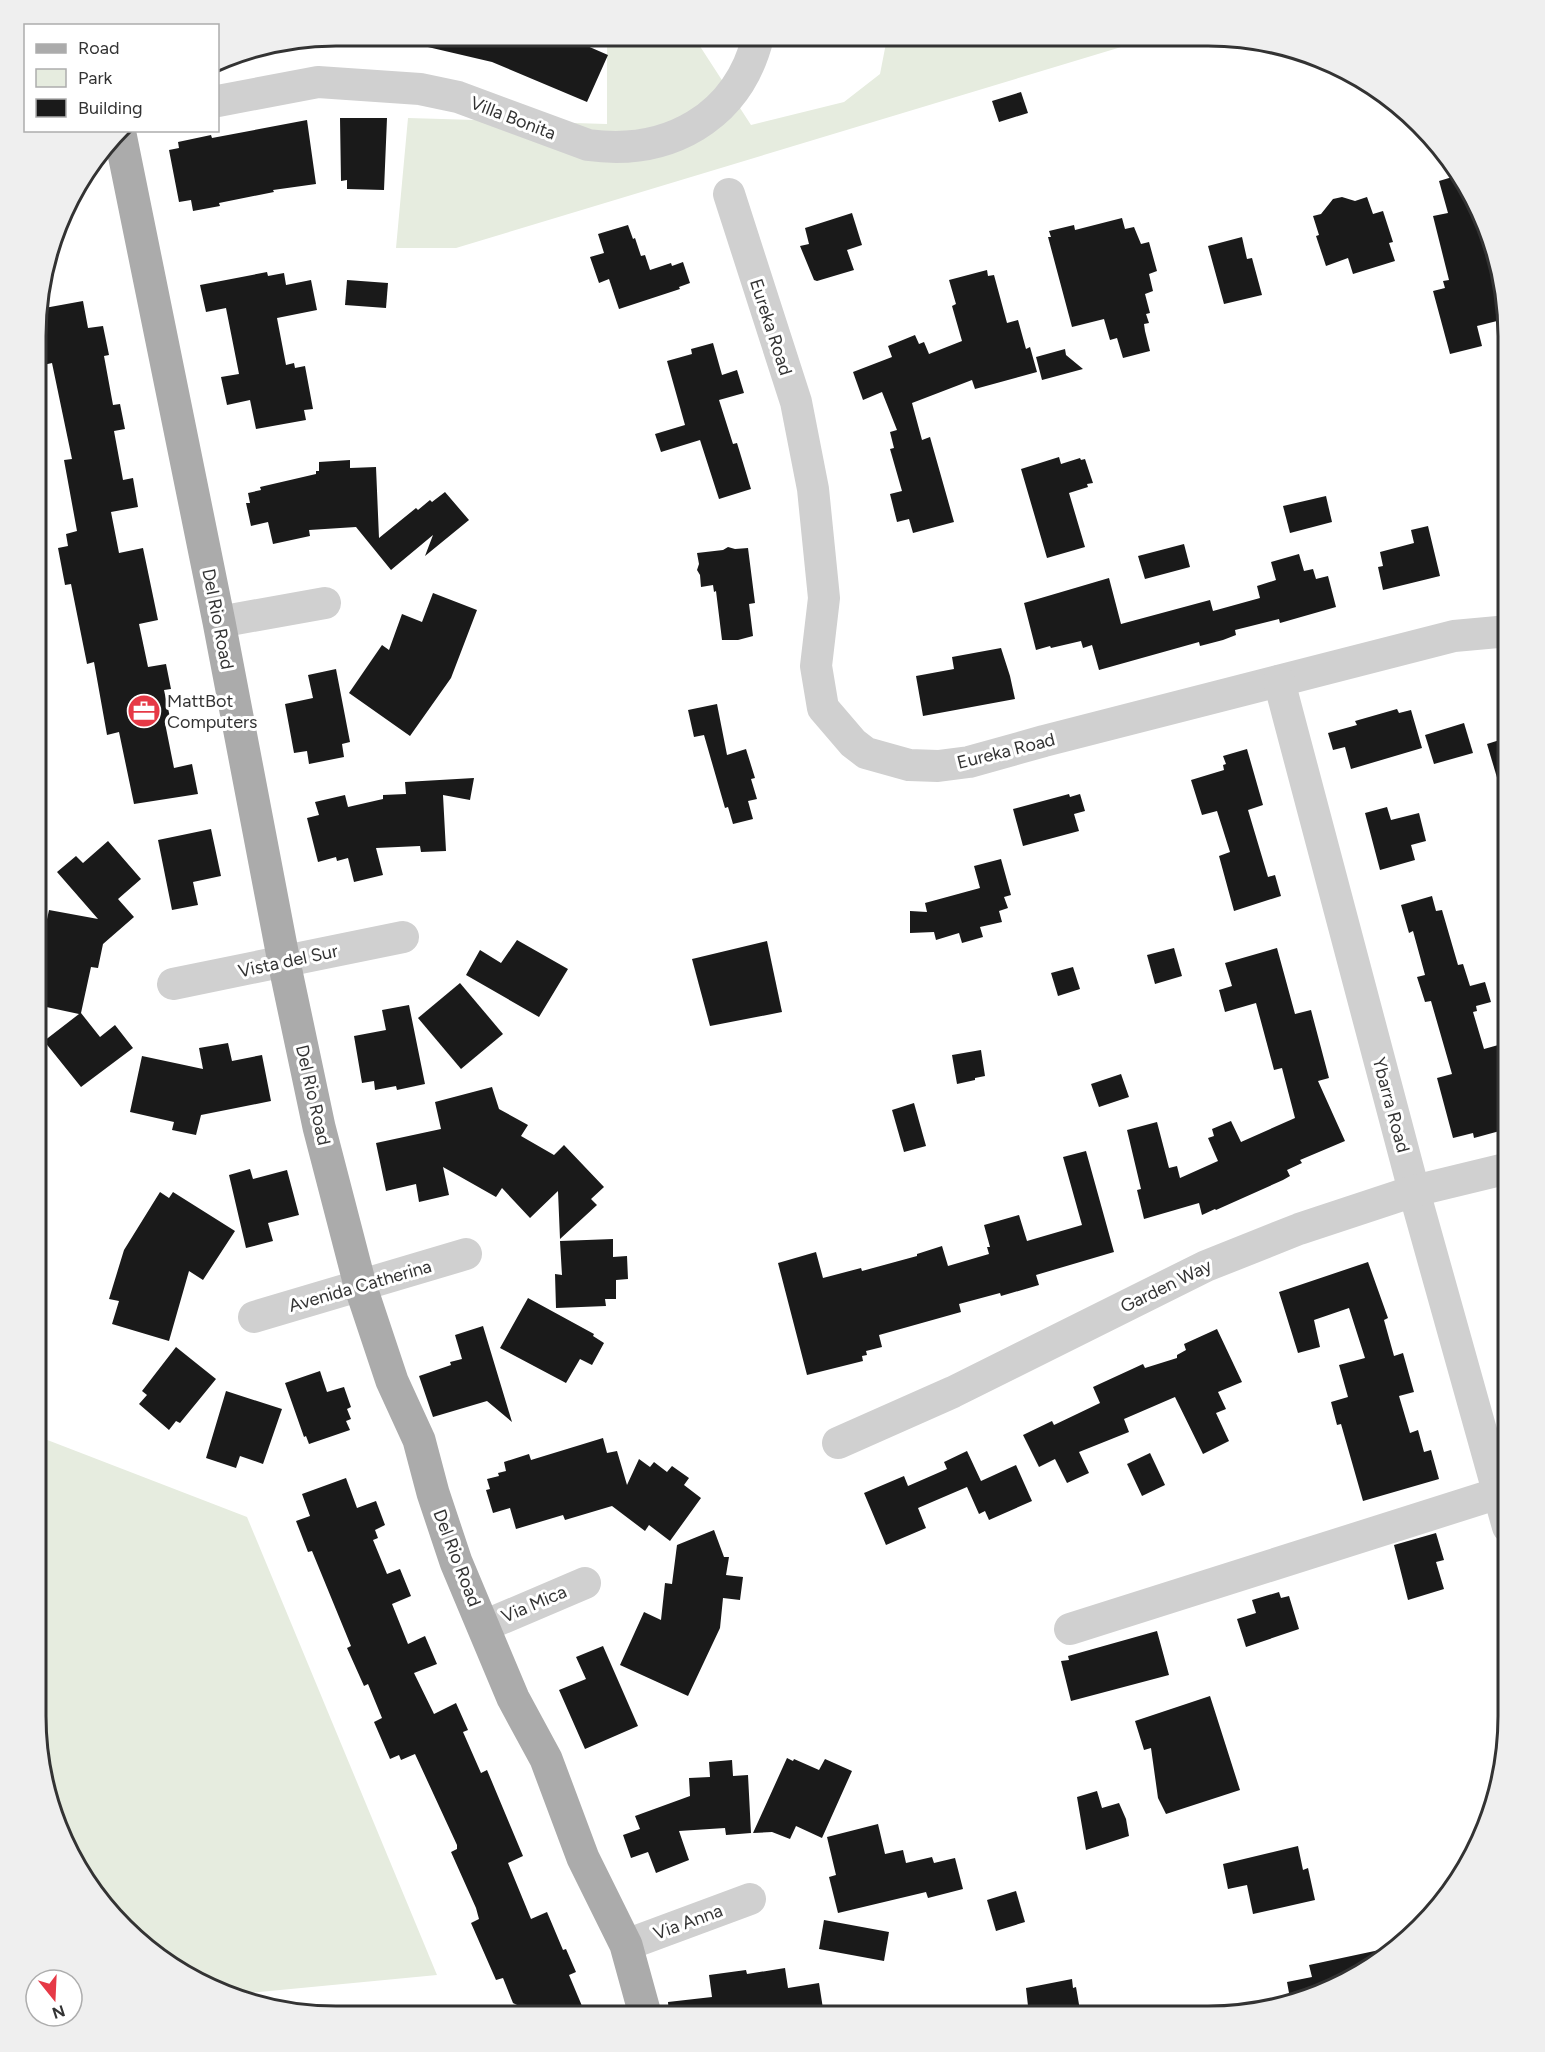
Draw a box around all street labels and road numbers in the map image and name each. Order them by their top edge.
street label: Villa Bonita [467,92,559,144]
street label: Eureka Road [745,276,797,378]
street label: Del Rio Road [197,567,239,671]
street label: Eureka Road [955,728,1057,774]
street label: Vista del Sur [236,940,340,982]
street label: Del Rio Road [291,1043,335,1147]
street label: Ybarra Road [1368,1055,1414,1155]
street label: Garden Way [1117,1254,1216,1318]
street label: Avenida Catherina [286,1255,434,1317]
street label: Del Rio Road [428,1506,486,1610]
street label: Via Mica [498,1580,570,1628]
street label: Via Anna [651,1899,725,1945]

